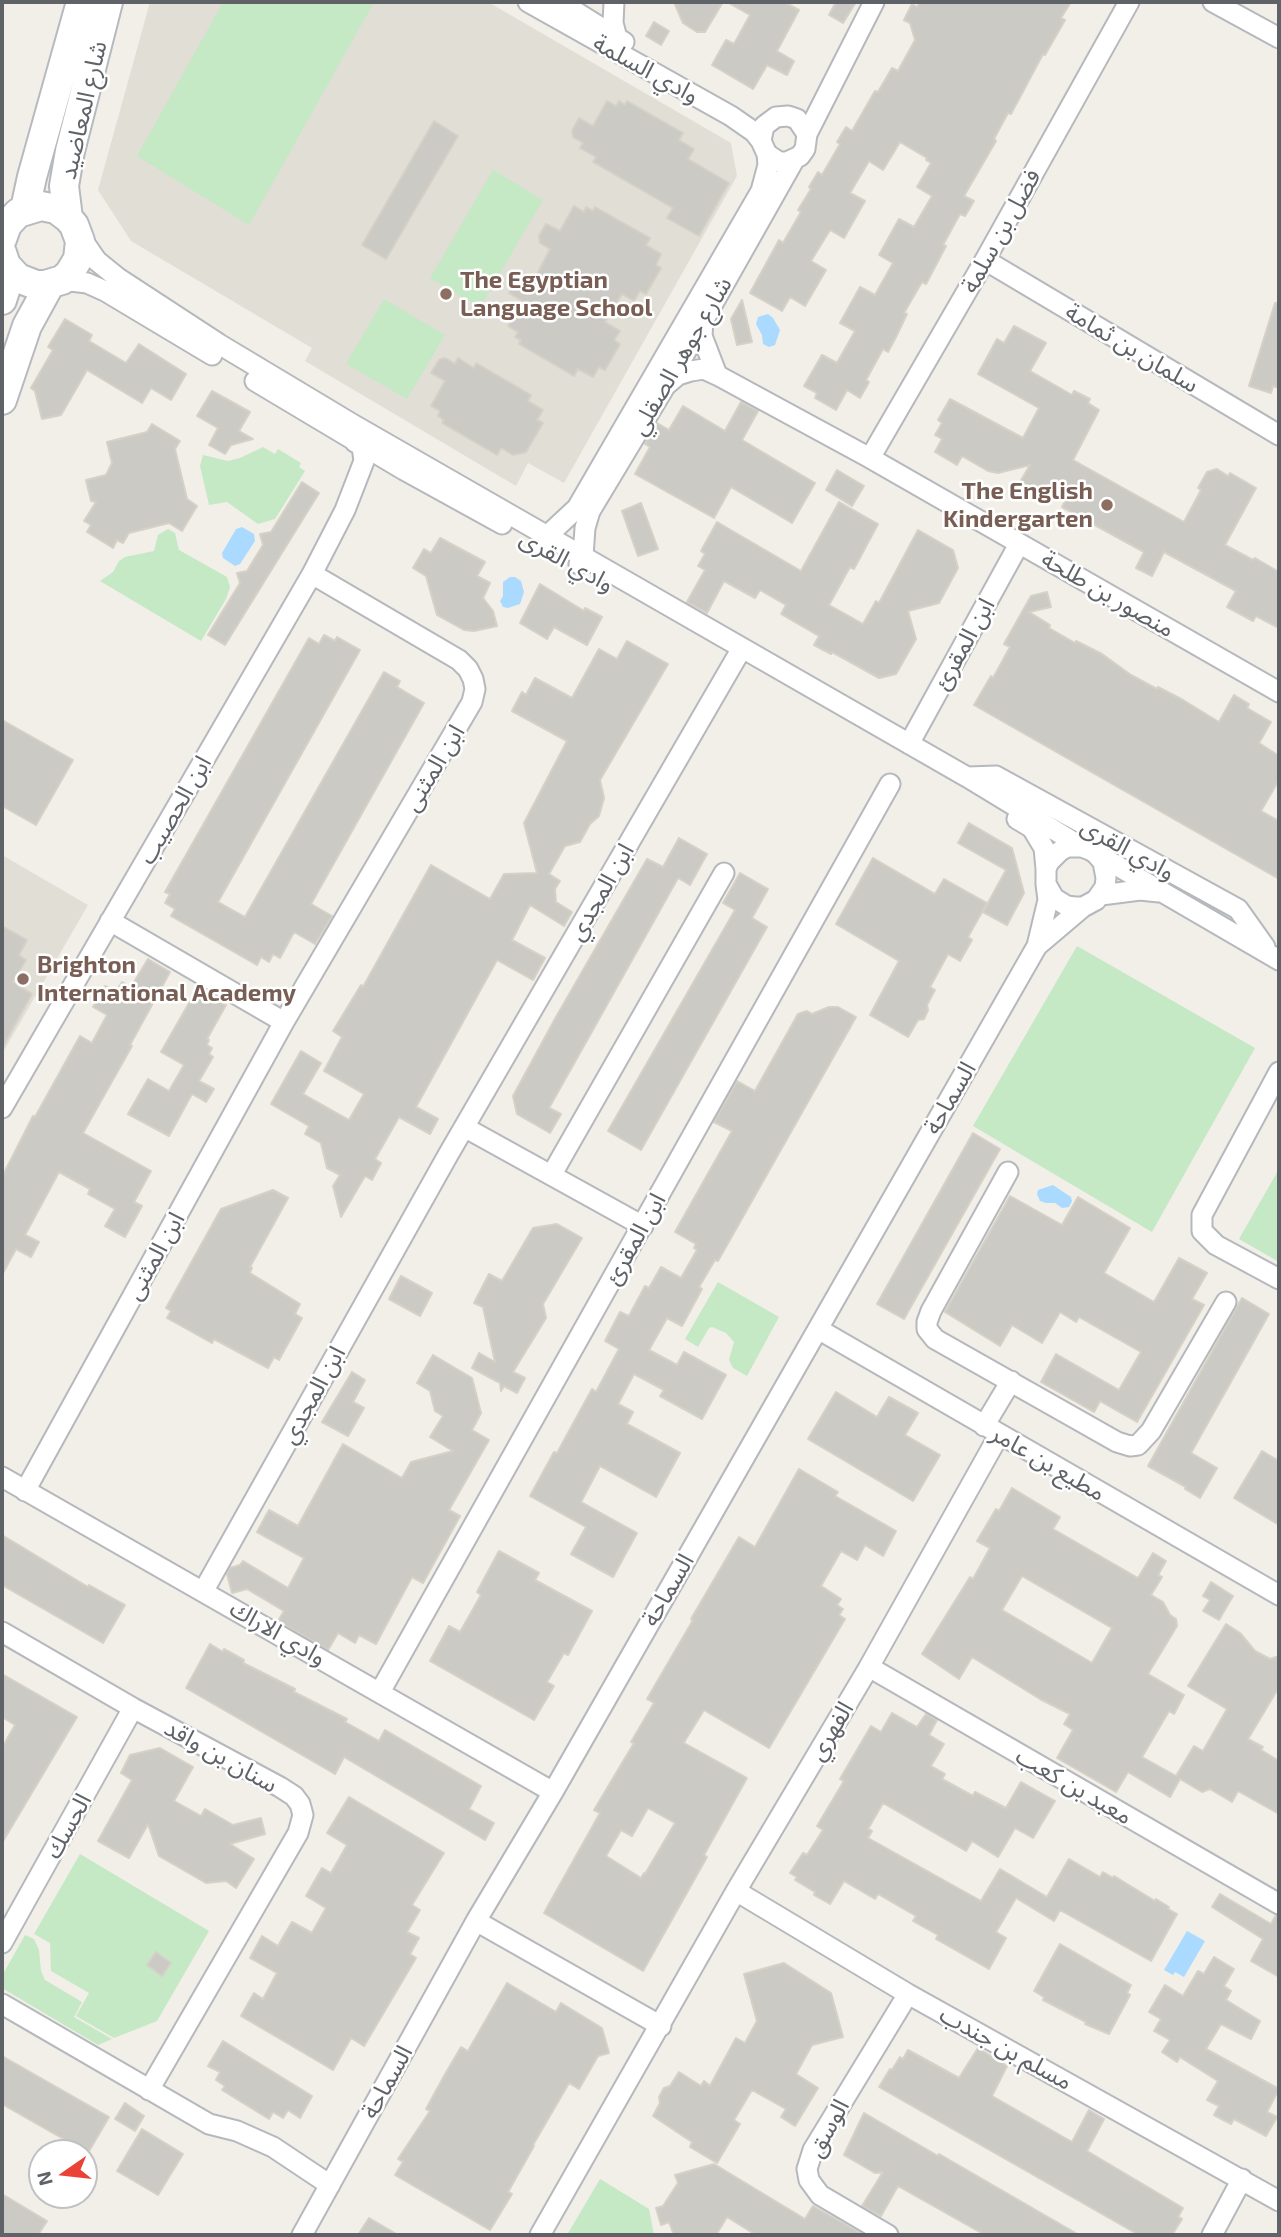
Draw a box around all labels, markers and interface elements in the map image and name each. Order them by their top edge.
street label: وادي السلمة [588,28,704,110]
street label: شارع المعاضيد [53,38,113,182]
street label: فضل بن سلمة [955,164,1047,298]
place label: The Egyptian Language School [460,266,652,322]
street label: شارع جوهر الصقلي [624,272,738,440]
marker: The Egyptian Language School [438,286,454,302]
street label: سلمان بن ثمامة [1060,297,1204,399]
place label: The English Kindergarten [943,477,1093,533]
marker: The English Kindergarten [1099,497,1115,513]
street label: وادي القرى [515,523,619,599]
street label: منصور بن طلحة [1036,544,1180,644]
street label: ابن المقرئ [927,593,1001,695]
street label: ابن المثنى [397,720,471,816]
street label: ابن الحصيب [132,751,218,869]
street label: وادي القرى [1076,811,1180,887]
street label: ابن المجدي [562,838,640,946]
place label: Brighton International Academy [37,951,296,1007]
marker: Brighton International Academy [15,971,31,987]
street label: السماحة [918,1057,982,1139]
street label: ابن المقرئ [598,1188,672,1290]
street label: ابن المثنى [119,1207,191,1305]
street label: ابن المجدي [274,1341,352,1449]
street label: مطيع بن عامر [986,1419,1110,1507]
street label: السماحة [636,1549,700,1631]
street label: وادي الاراك [225,1594,331,1672]
street label: الفهري [802,1696,860,1766]
street label: سنان بن واقد [159,1713,283,1799]
street label: معبد بن كعب [1011,1741,1137,1831]
street label: الحسك [38,1789,98,1863]
street label: مسلم بن جندب [935,2000,1077,2096]
street label: السماحة [355,2040,419,2124]
street label: الوسق [801,2094,855,2162]
north arrow [28,2139,98,2209]
text: N [31,2169,57,2188]

